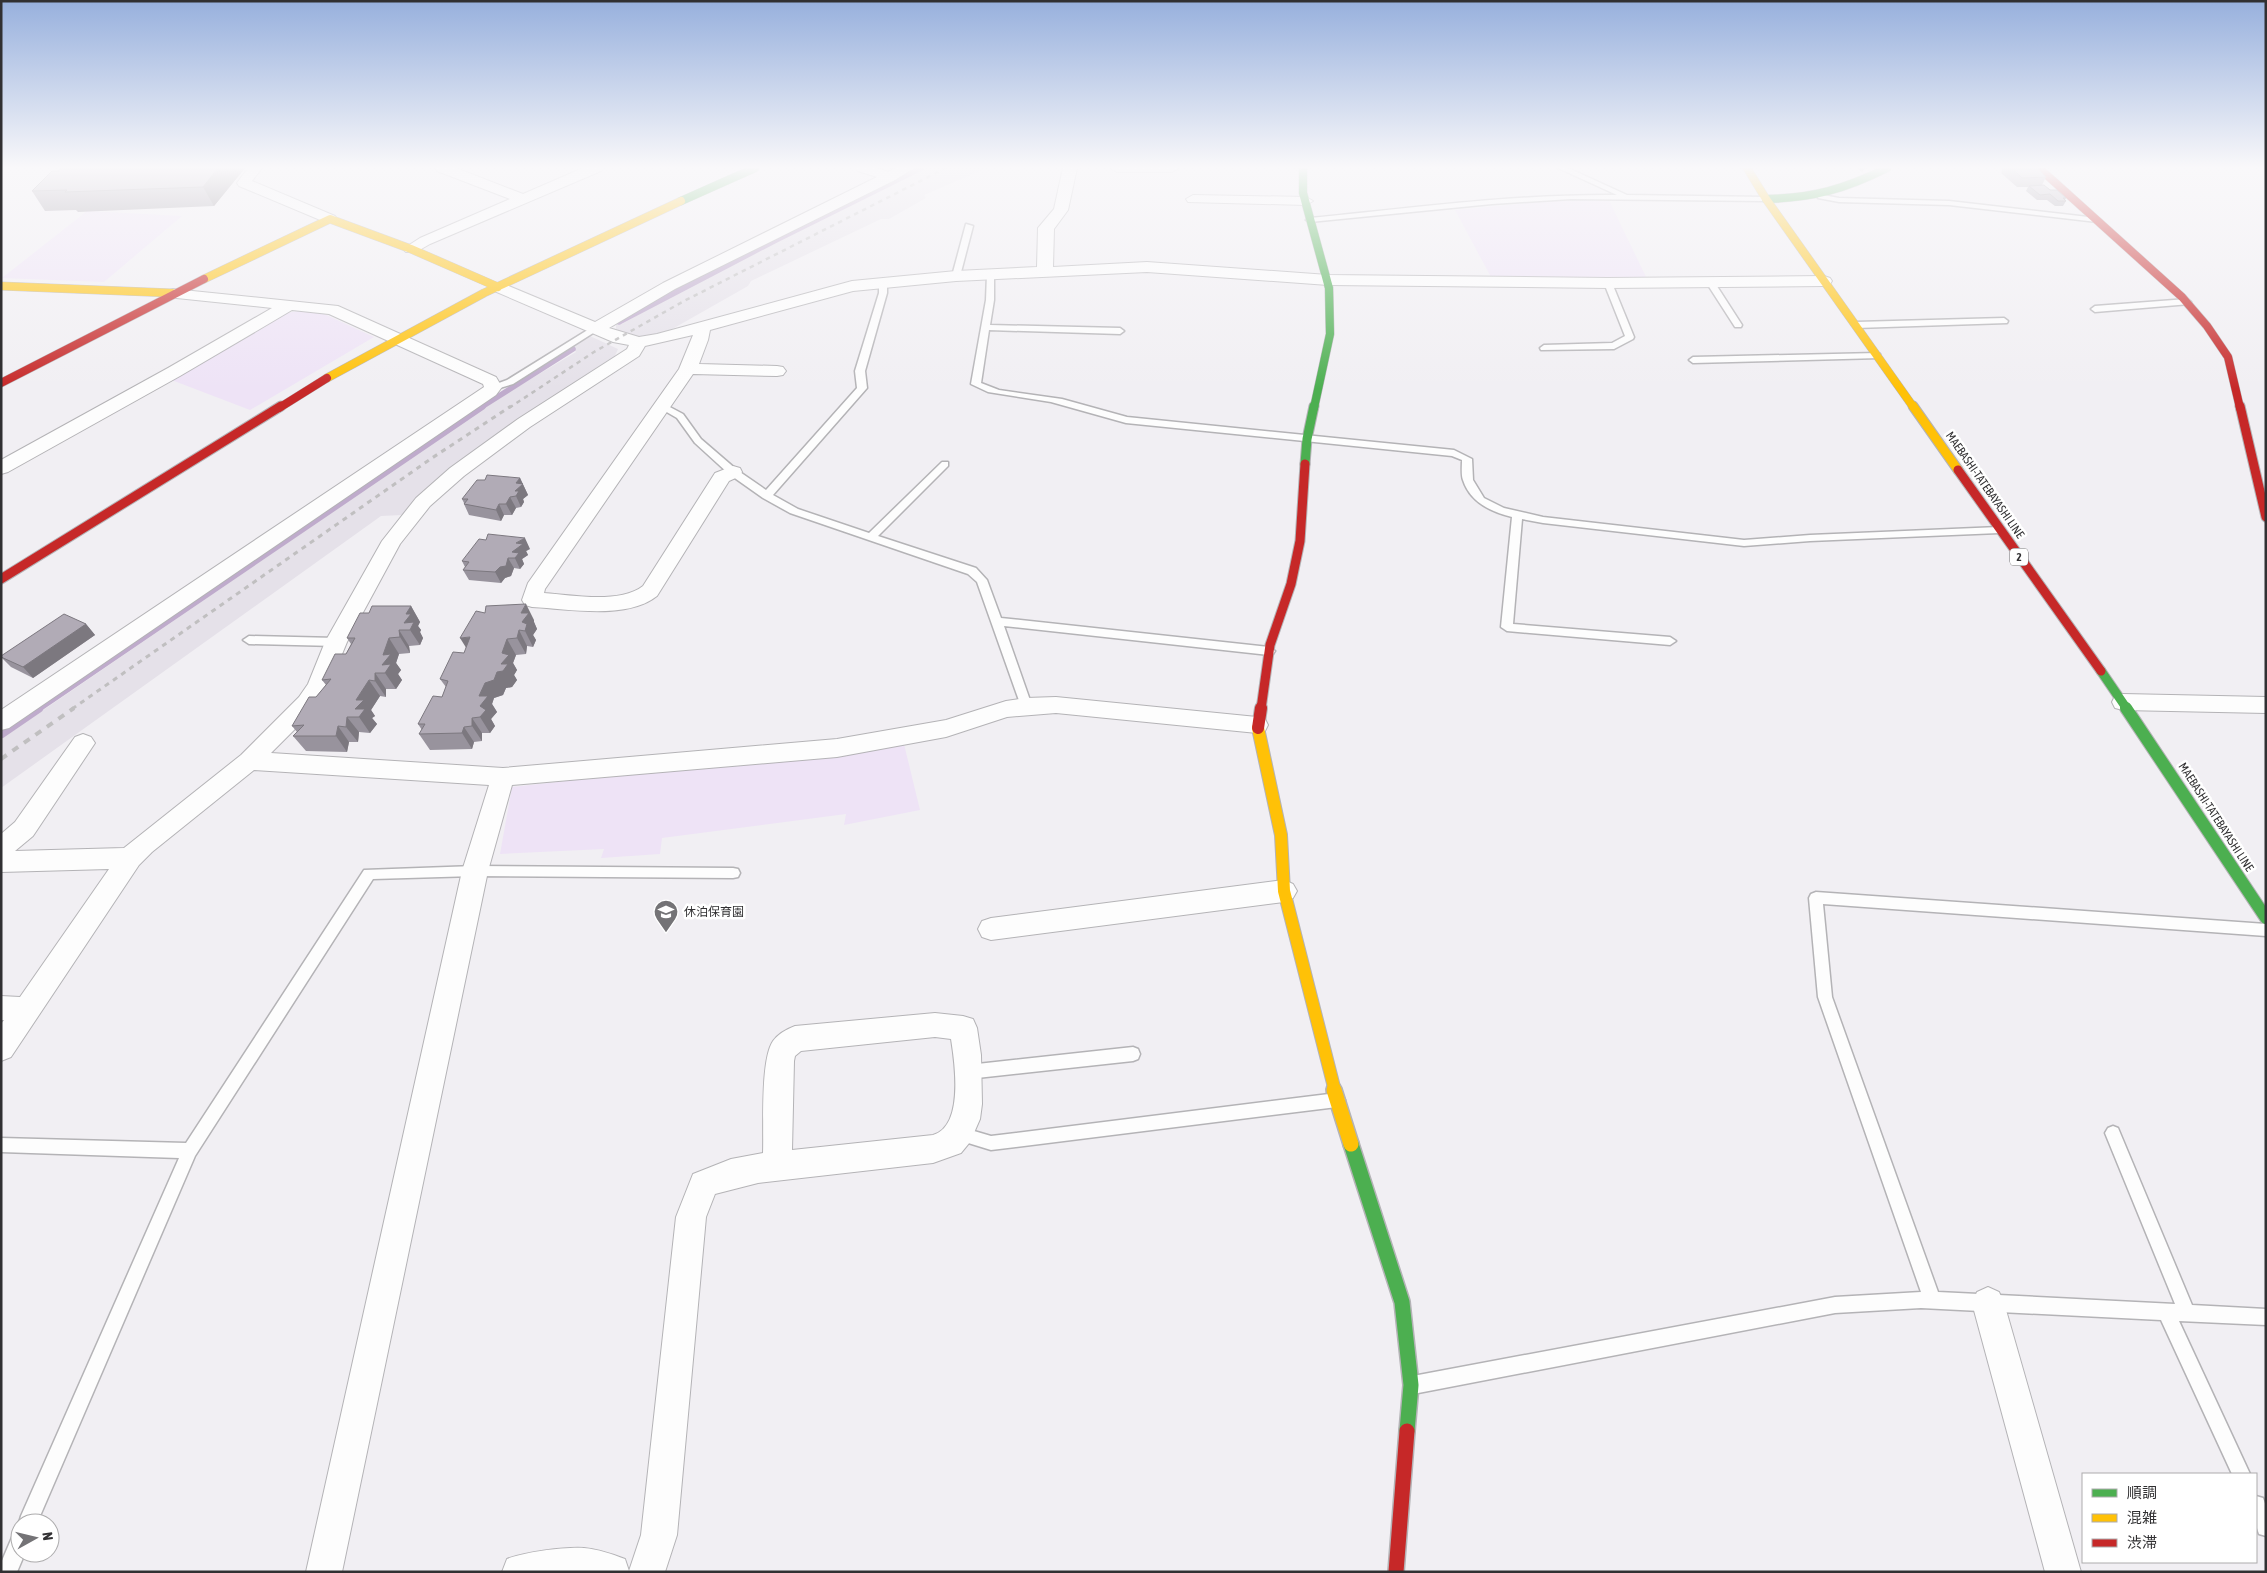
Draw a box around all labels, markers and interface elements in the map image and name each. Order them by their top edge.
street label: MAEBASHI-TATEBAYASHI LINE [1943,429,2027,541]
road number: 2 [2010,548,2028,566]
street label: MAEBASHI-TATEBAYASHI LINE [2176,760,2256,874]
school or university icon: 休泊保育園 [653,899,679,933]
place label: 休泊保育園 [684,905,744,919]
legend [2082,1473,2257,1563]
text: 順調 [2127,1484,2157,1501]
text: 混雑 [2127,1509,2157,1526]
north arrow [10,1513,60,1563]
text: N [39,1531,56,1541]
text: 渋滞 [2127,1534,2157,1551]

